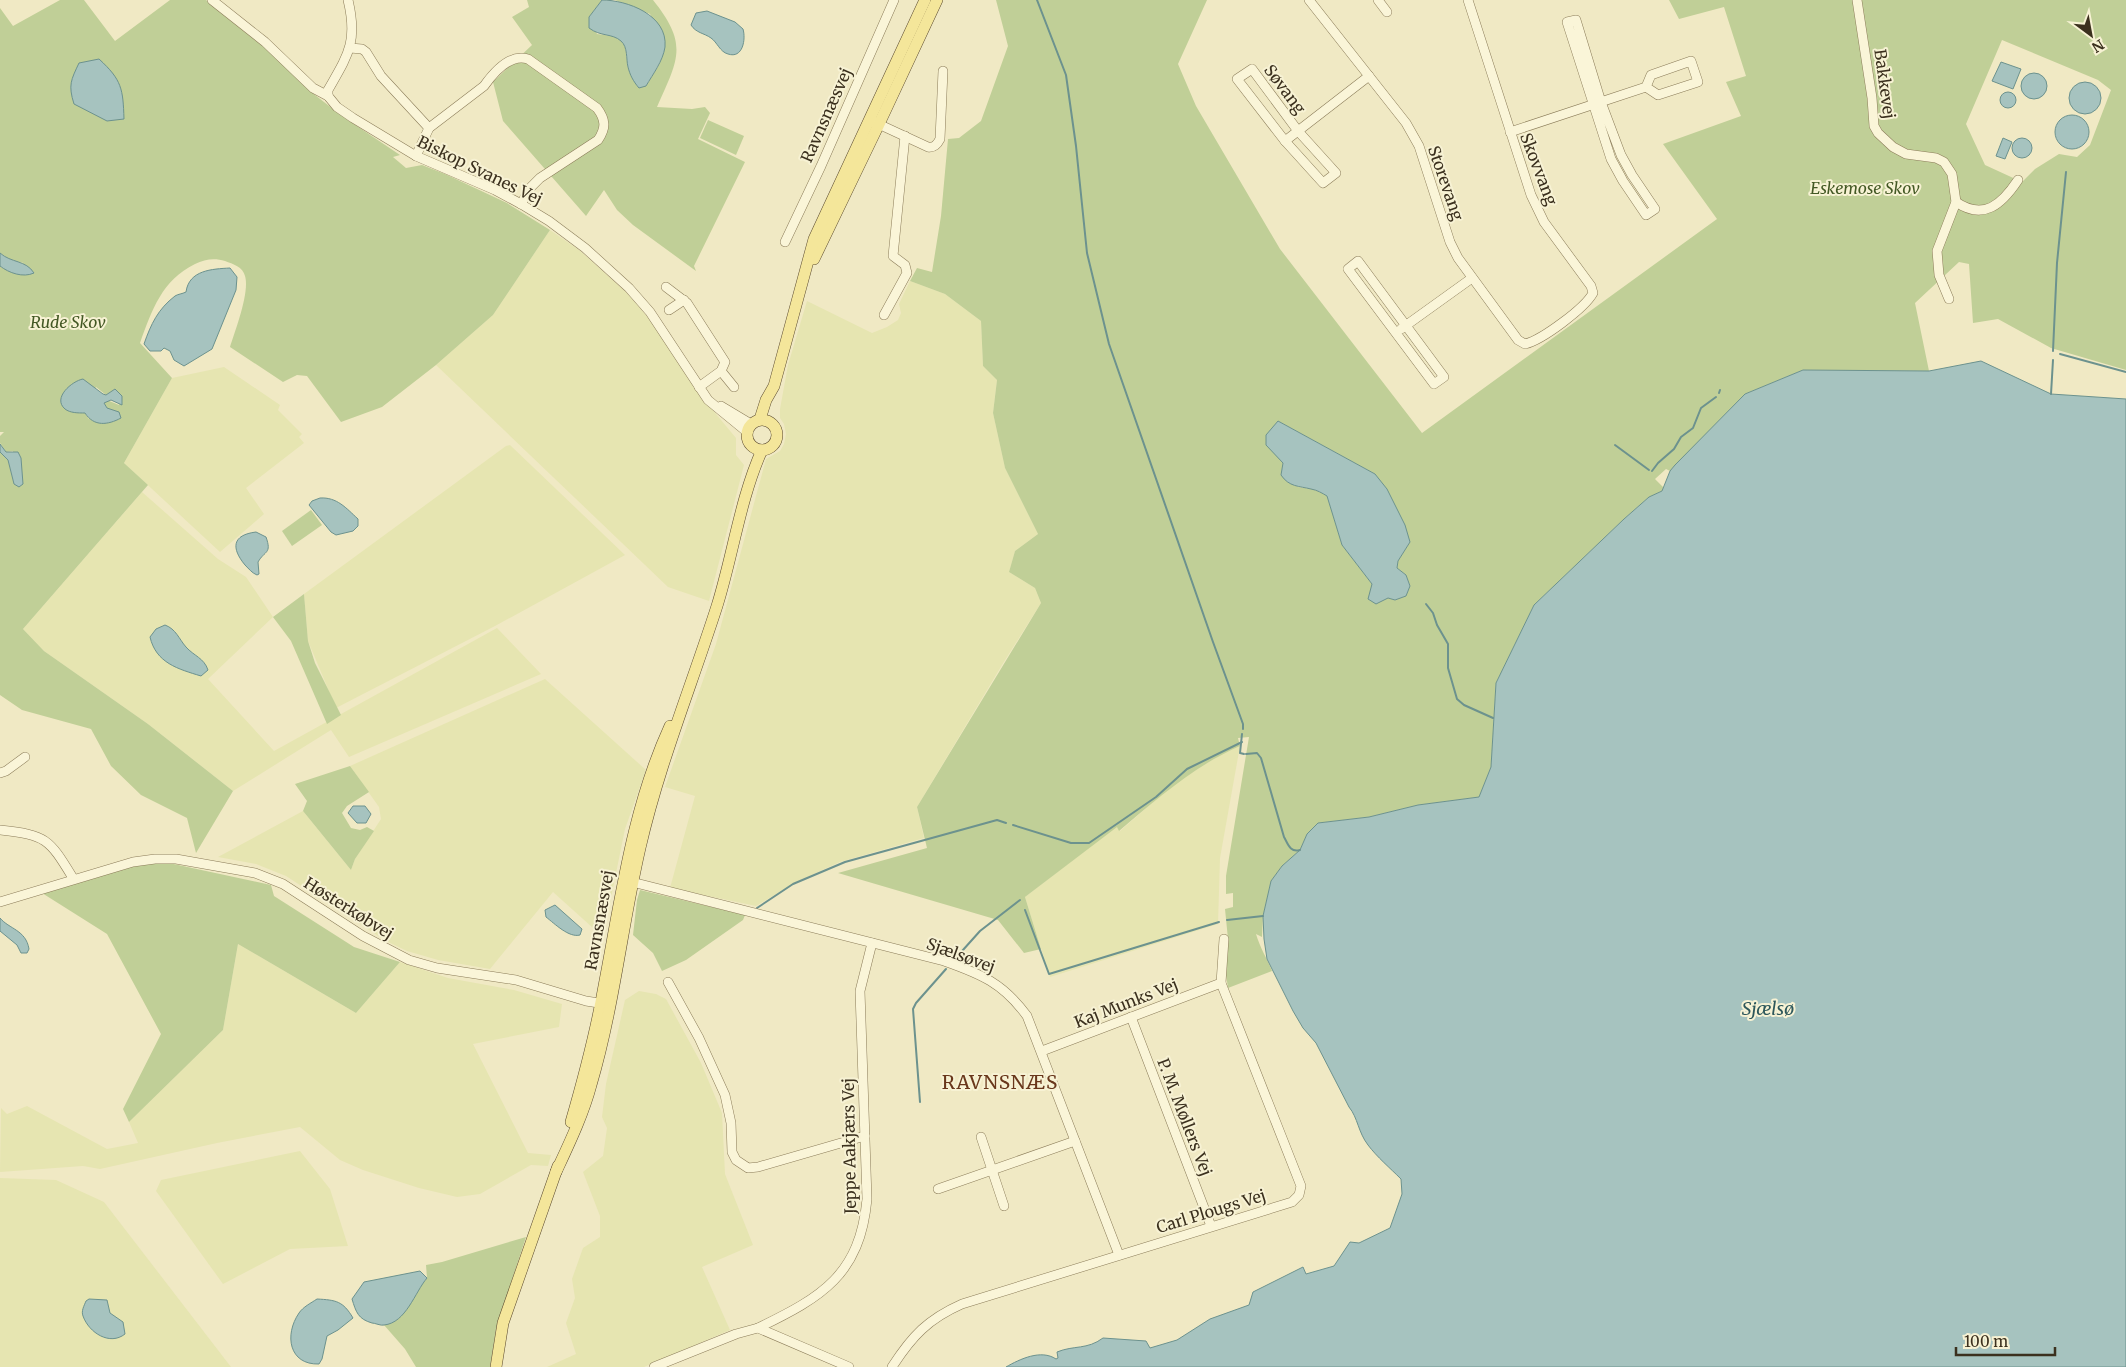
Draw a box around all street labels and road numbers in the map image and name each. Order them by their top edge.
street label: Bakkevej [1870,48,1900,120]
street label: Søvang [1260,60,1310,118]
street label: Ravnsnæsvej [796,65,856,165]
street label: Skovvang [1516,130,1562,208]
street label: Biskop Svanes Vej [414,131,546,209]
street label: Storevang [1424,143,1468,223]
street label: Ravnsnæsvej [580,868,618,972]
street label: Høsterkøbvej [301,873,397,943]
street label: Sjælsøvej [924,933,998,977]
street label: Kaj Munks Vej [1071,974,1181,1032]
street label: P. M. Møllers Vej [1153,1055,1217,1179]
street label: Jeppe Aakjærs Vej [838,1078,860,1215]
street label: Carl Plougs Vej [1154,1185,1268,1237]

